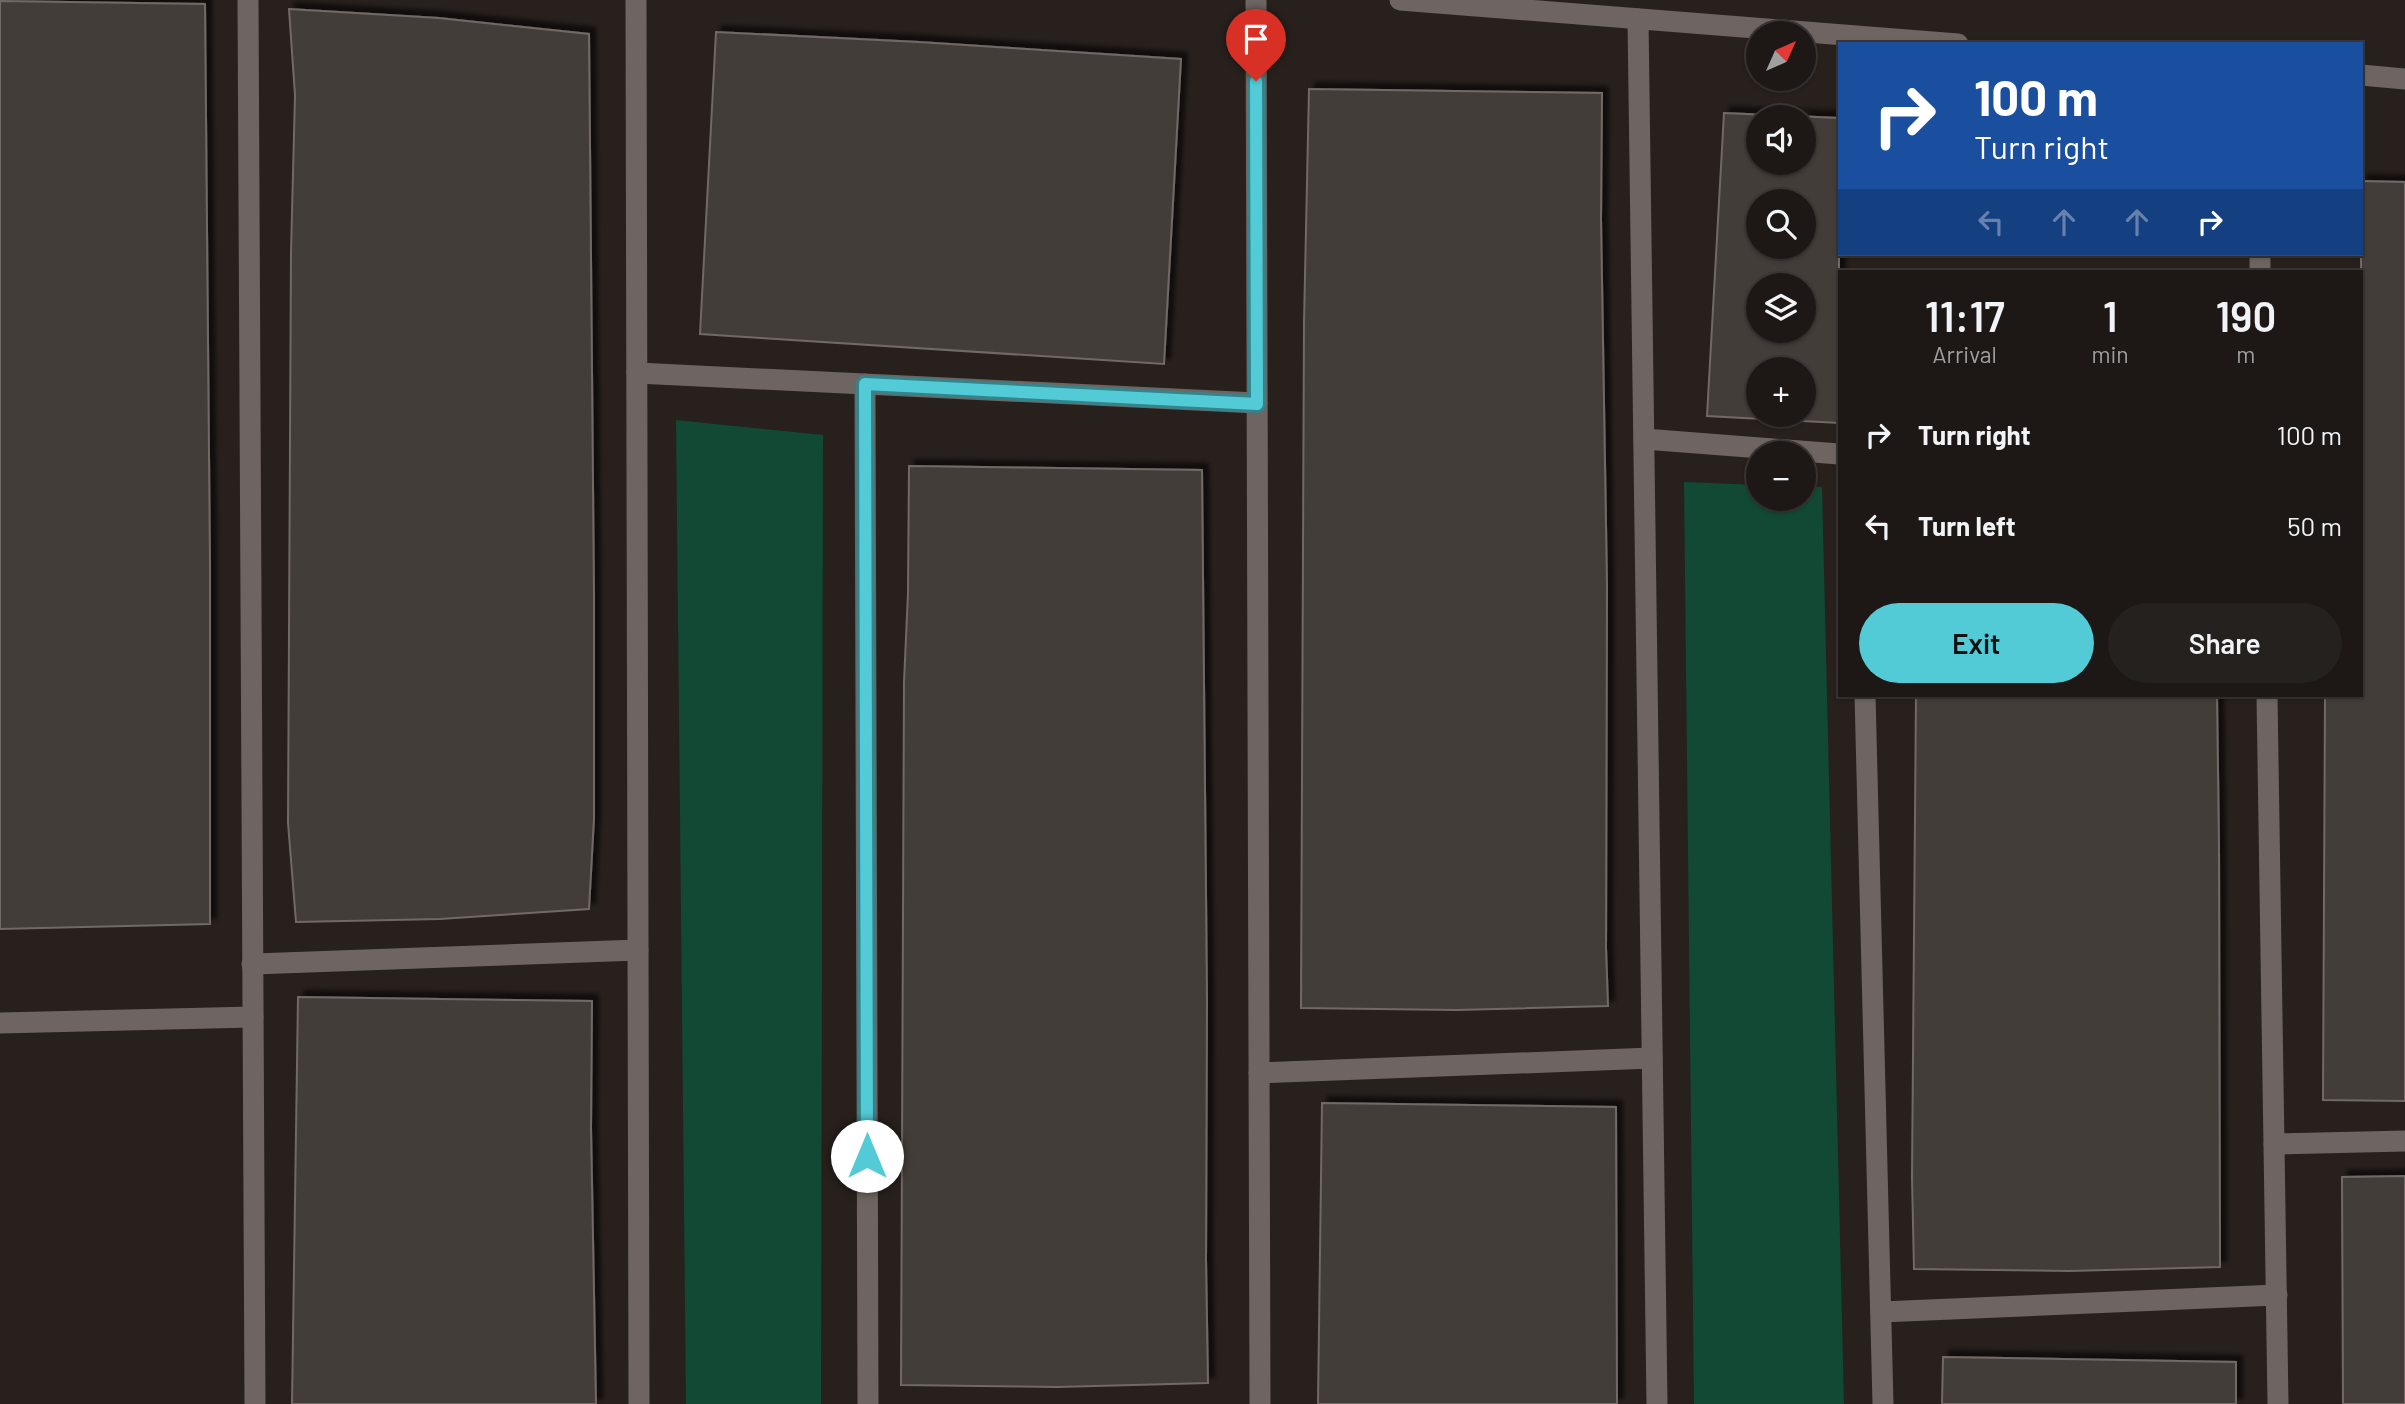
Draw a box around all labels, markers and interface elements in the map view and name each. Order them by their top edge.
pin [1226,9,1286,81]
icon: arrive [1237,20,1275,58]
north arrow [1746,21,1816,91]
map controls [1746,21,1816,511]
text: 100 m [1974,67,2098,126]
icon: right [1859,70,1950,161]
button: sound [1746,105,1816,175]
text: Turn right [1974,127,2109,165]
button: search [1746,189,1816,259]
icon: left [1972,203,2010,241]
icon: ahead [2045,203,2083,241]
icon: ahead [2118,203,2156,241]
icon: right [2191,203,2229,241]
button: layers [1746,273,1816,343]
text: 11:17 [1925,290,2005,340]
text: 1 [2103,290,2118,340]
text: 190 [2215,290,2276,340]
text: Arrival [1933,340,1997,368]
text: min [2091,340,2129,368]
text: m [2236,340,2255,368]
button: + [1746,357,1816,427]
icon: right [1859,416,1897,454]
text: Turn right [1918,419,2031,450]
text: 100 m [2277,419,2342,450]
button: − [1746,441,1816,511]
icon: left [1859,507,1897,545]
text: Turn left [1918,510,2016,541]
text: 50 m [2287,510,2342,541]
button: Exit [1859,603,2094,683]
button: Share [2108,603,2342,683]
position arrow [830,1119,904,1193]

